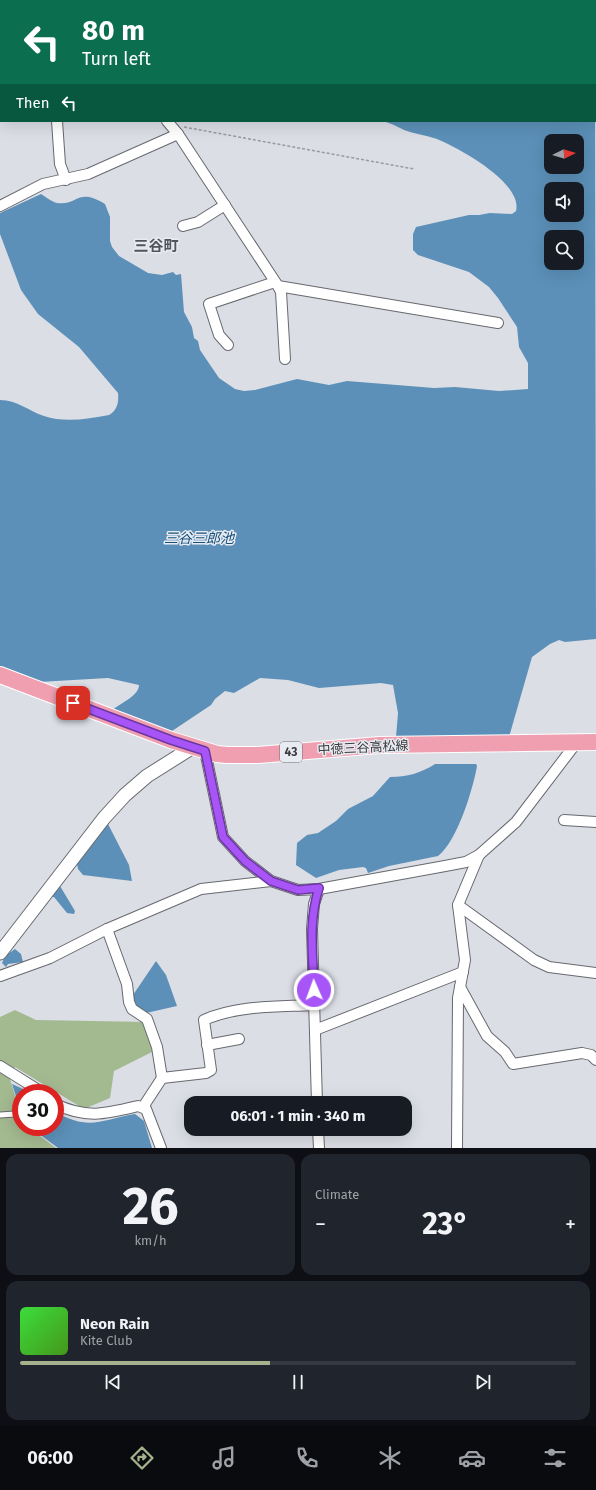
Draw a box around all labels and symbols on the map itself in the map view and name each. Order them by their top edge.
north arrow [544,134,584,174]
district label: 三谷町 [133,237,179,255]
water label: 三谷三郎池 [164,530,236,547]
pin [56,686,90,720]
street label: 中徳三谷高松線 [317,738,409,757]
road number: 43 [280,742,302,762]
position arrow [293,969,335,1011]
speed limit sign: 30 [12,1084,64,1136]

